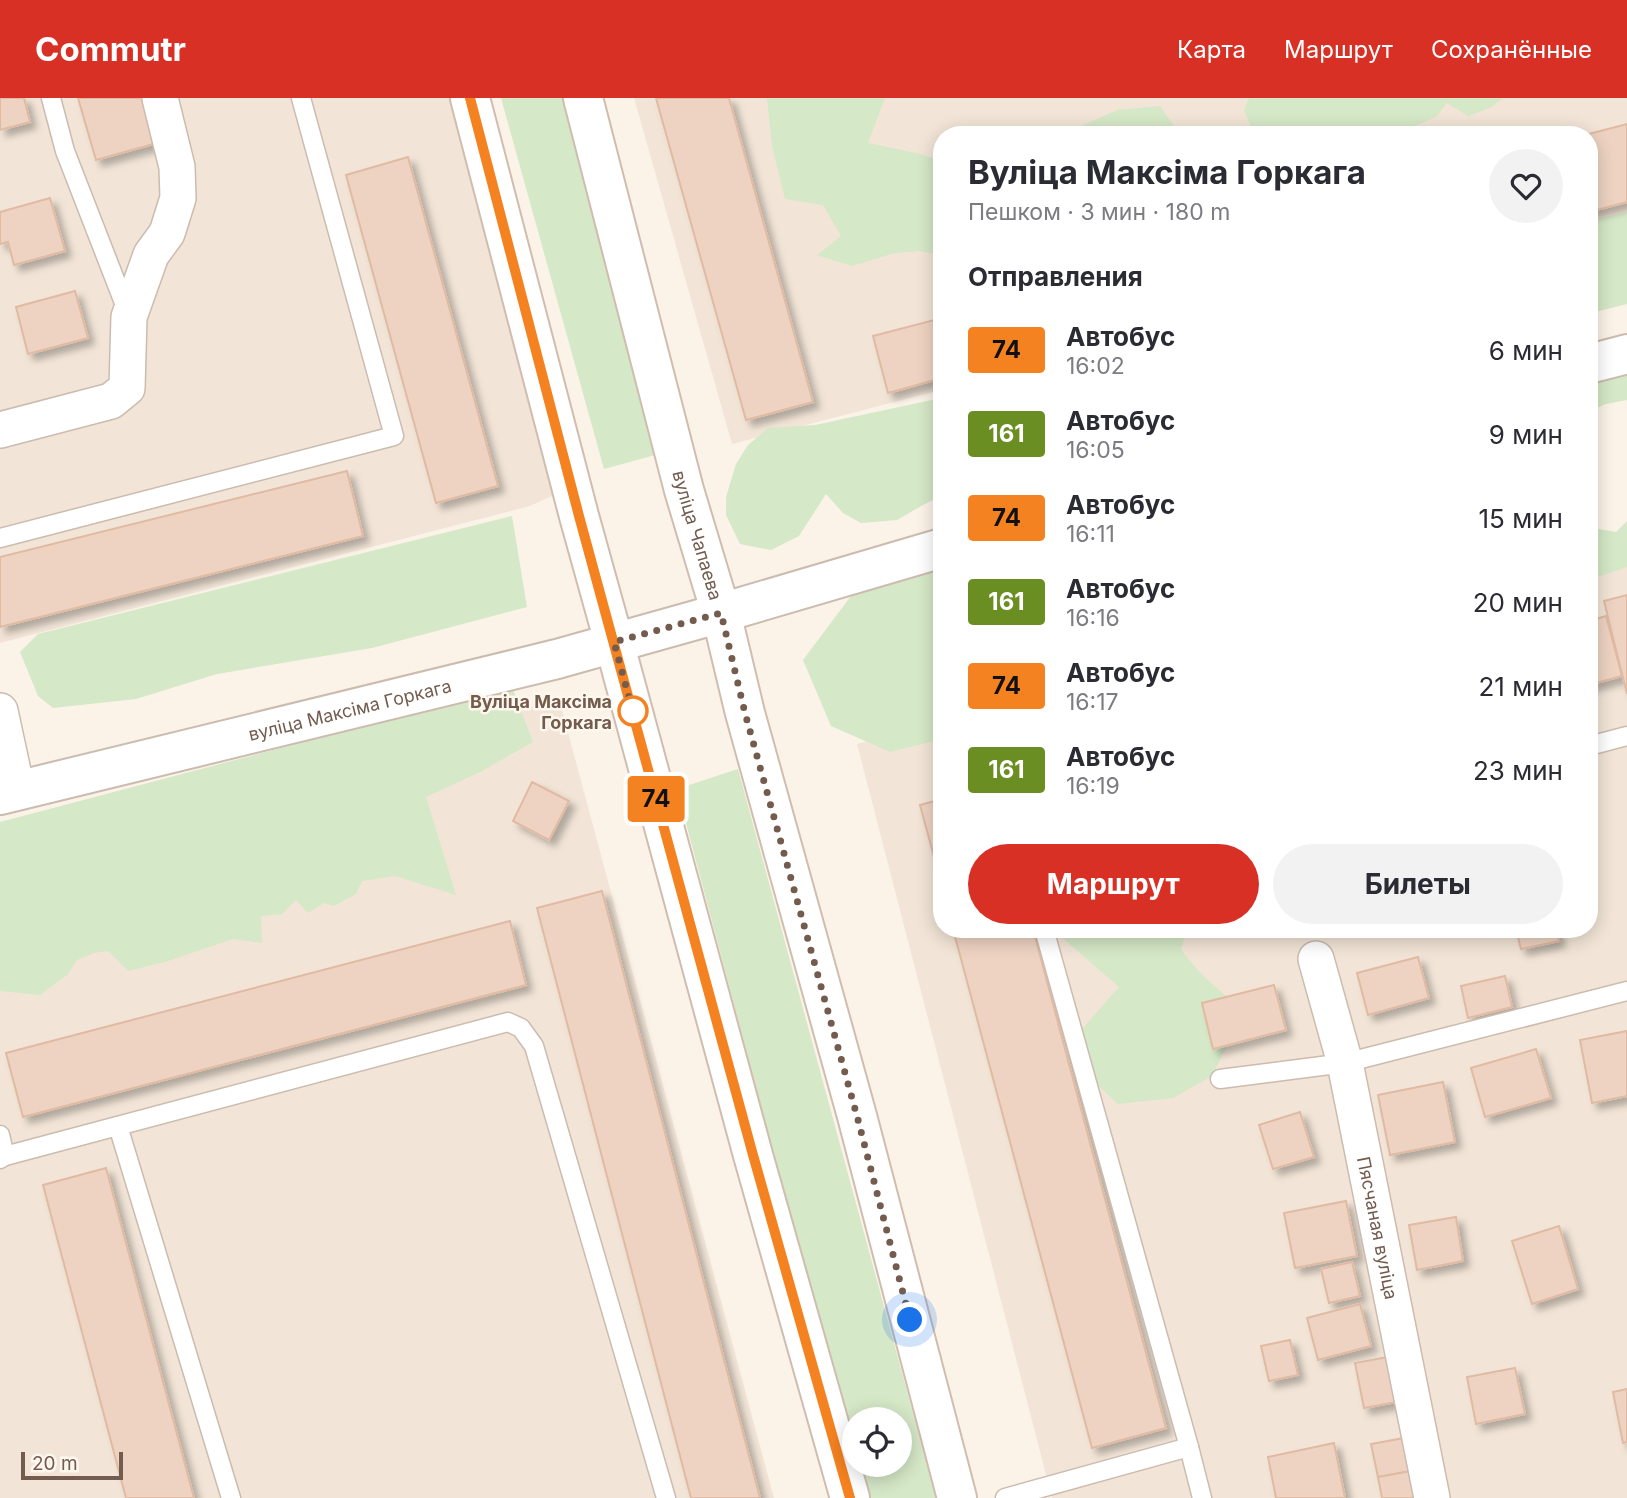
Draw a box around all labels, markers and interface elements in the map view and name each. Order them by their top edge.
text: Commutr [35,29,186,69]
text: Карта [1177,35,1246,64]
text: Маршрут [1284,35,1393,64]
text: Сохранённые [1431,35,1592,64]
button: heart [1489,149,1563,223]
text: Вуліца Максіма Горкага [968,152,1366,192]
text: Пешком · 3 мин · 180 m [968,198,1230,226]
text: Отправления [968,261,1143,292]
text: Автобус [1066,321,1175,352]
text: 74 [992,335,1021,364]
text: 6 мин [1489,335,1563,366]
text: 16:02 [1066,352,1125,380]
text: Автобус [1066,405,1175,436]
text: 161 [988,419,1025,448]
text: 9 мин [1489,419,1563,450]
text: 16:05 [1066,436,1125,464]
street label: вуліца Чапаева [669,468,727,603]
text: Автобус [1066,489,1175,520]
text: 74 [992,503,1021,532]
text: 15 мин [1479,503,1563,534]
text: 16:11 [1066,520,1115,548]
text: Автобус [1066,573,1175,604]
text: 161 [988,587,1025,616]
text: 20 мин [1473,587,1563,618]
text: 16:16 [1066,604,1120,632]
text: Автобус [1066,657,1175,688]
text: 74 [992,671,1021,700]
text: 21 мин [1478,671,1563,702]
street label: вуліца Максіма Горкага [246,675,453,745]
text: 16:17 [1066,688,1119,716]
place label: Вуліца Максіма Горкага [470,691,612,733]
marker: Вуліца Максіма Горкага [618,696,648,726]
text: Автобус [1066,741,1175,772]
text: 161 [988,755,1025,784]
text: 23 мин [1473,755,1563,786]
text: 16:19 [1066,772,1120,800]
line badge: 74 [624,776,688,822]
text: 74 [642,784,670,813]
button: Маршрут [968,844,1259,924]
button: Билеты [1273,844,1563,924]
street label: Пясчаная вуліца [1353,1155,1402,1301]
your location [892,1302,927,1337]
map controls [842,1407,912,1477]
button: locate [842,1407,912,1477]
scale bar [21,1449,122,1481]
text: 20 m [32,1452,78,1475]

